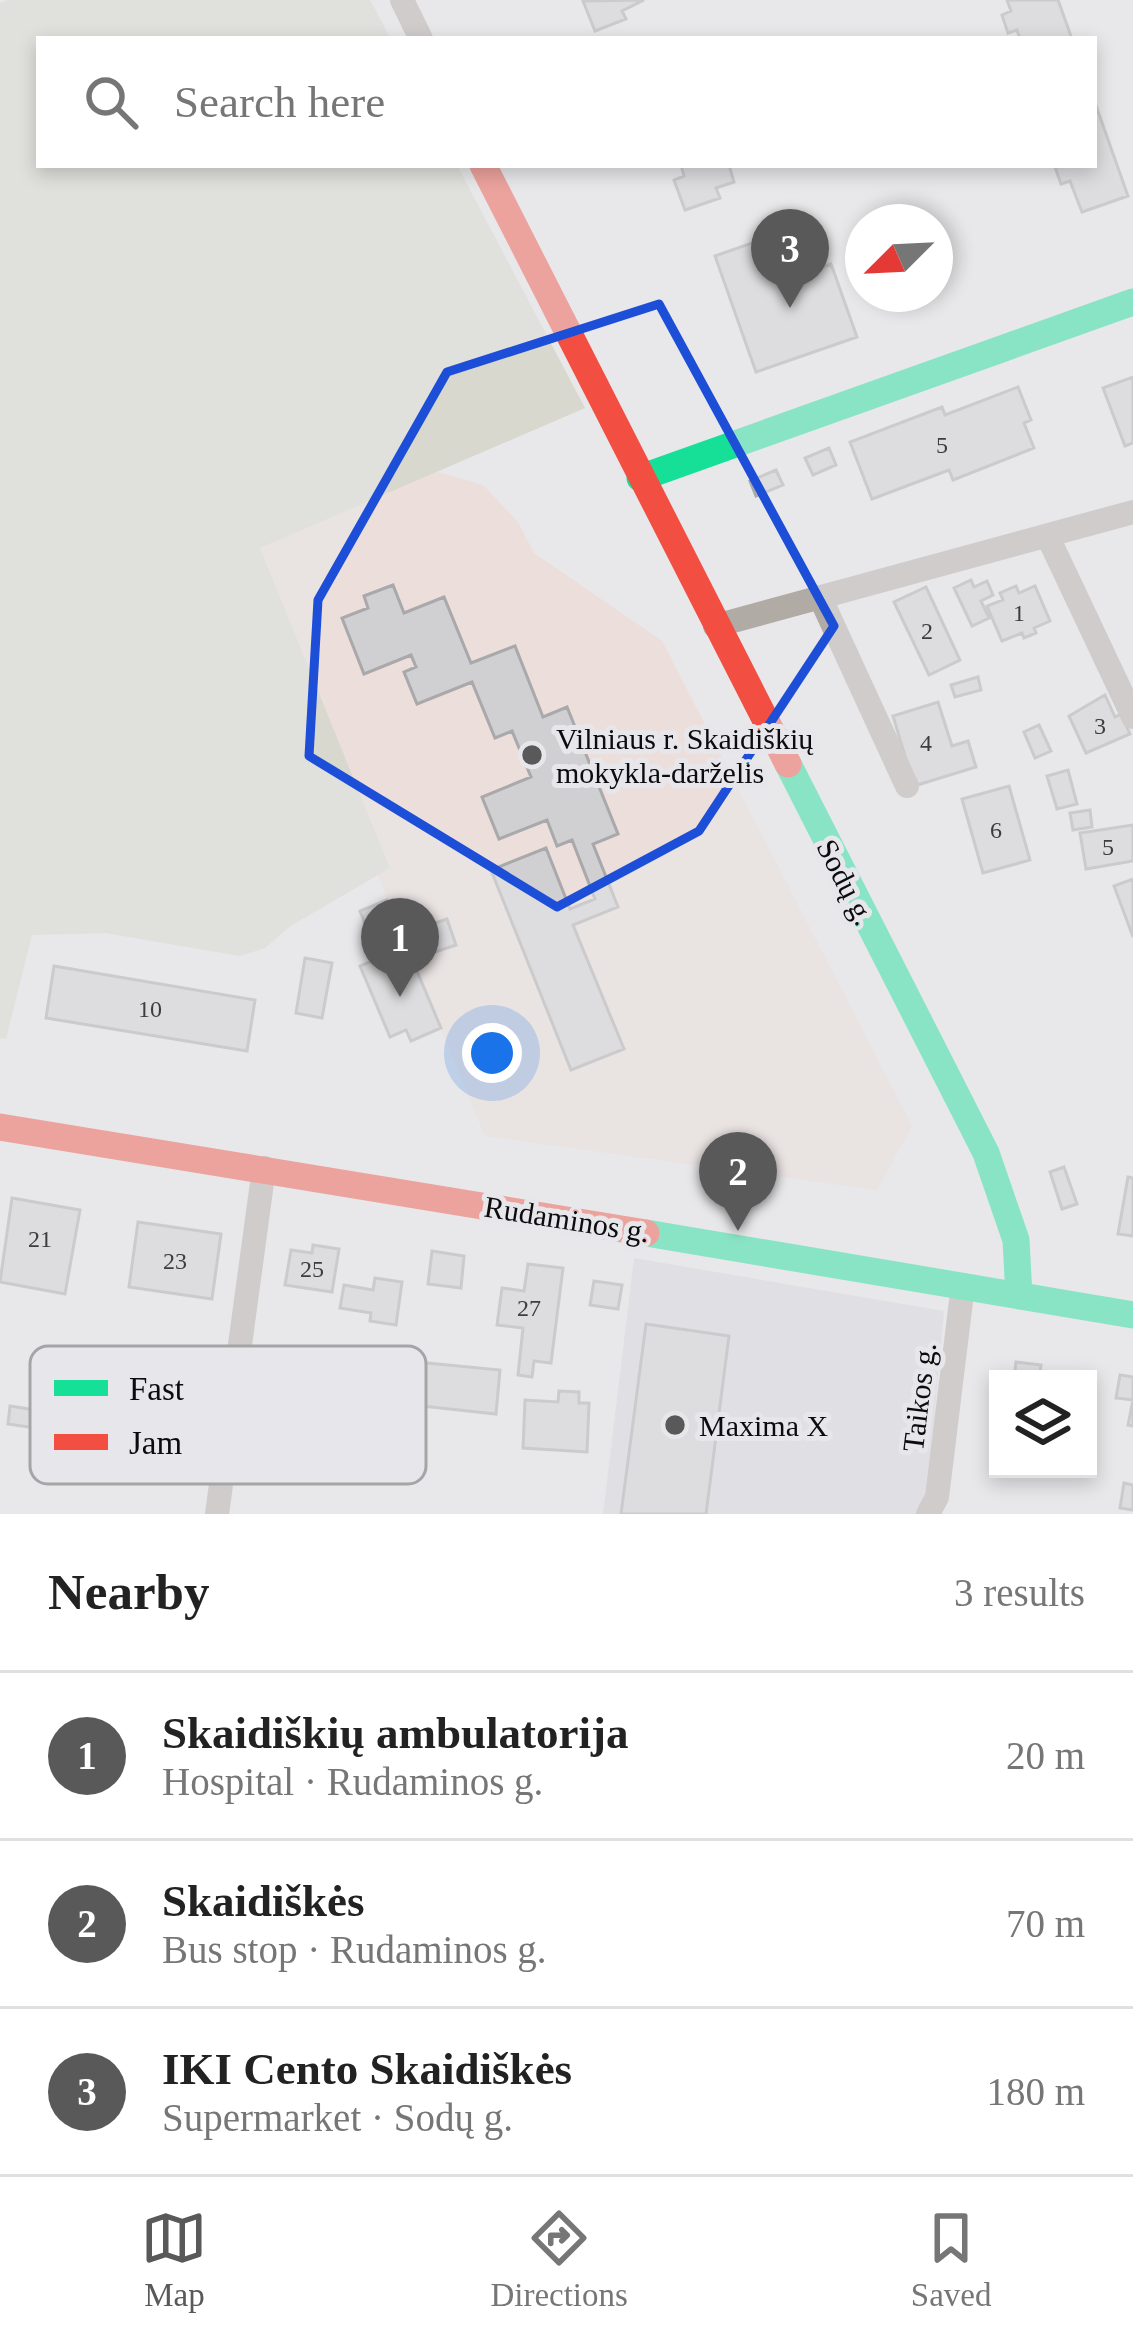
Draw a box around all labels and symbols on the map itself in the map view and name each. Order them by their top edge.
north arrow [845,204,953,312]
pin: 3 [751,209,829,308]
house number: 5 [936,432,948,458]
house number: 1 [1013,600,1025,626]
house number: 2 [921,618,933,644]
house number: 3 [1094,713,1106,739]
place label: Vilniaus r. Skaidiškių mokykla-darželis [556,722,814,789]
house number: 4 [920,730,932,756]
marker: Vilniaus r. Skaidiškių mokykla-darželis [519,742,545,768]
house number: 6 [990,817,1002,843]
street label: Sodų g. [810,834,882,930]
house number: 5 [1102,834,1114,860]
pin: 1 [361,898,439,997]
house number: 10 [138,996,162,1022]
your location [462,1023,522,1083]
pin: 2 [699,1132,777,1231]
street label: Rudaminos g. [482,1190,652,1248]
house number: 21 [28,1226,52,1252]
house number: 23 [163,1248,187,1274]
house number: 25 [300,1256,324,1282]
house number: 27 [517,1295,541,1321]
street label: Taikos g. [896,1341,942,1453]
legend [30,1346,426,1484]
text: Fast [129,1371,184,1407]
place label: Maxima X [699,1409,828,1442]
marker: Maxima X [662,1412,688,1438]
text: Jam [129,1425,182,1461]

